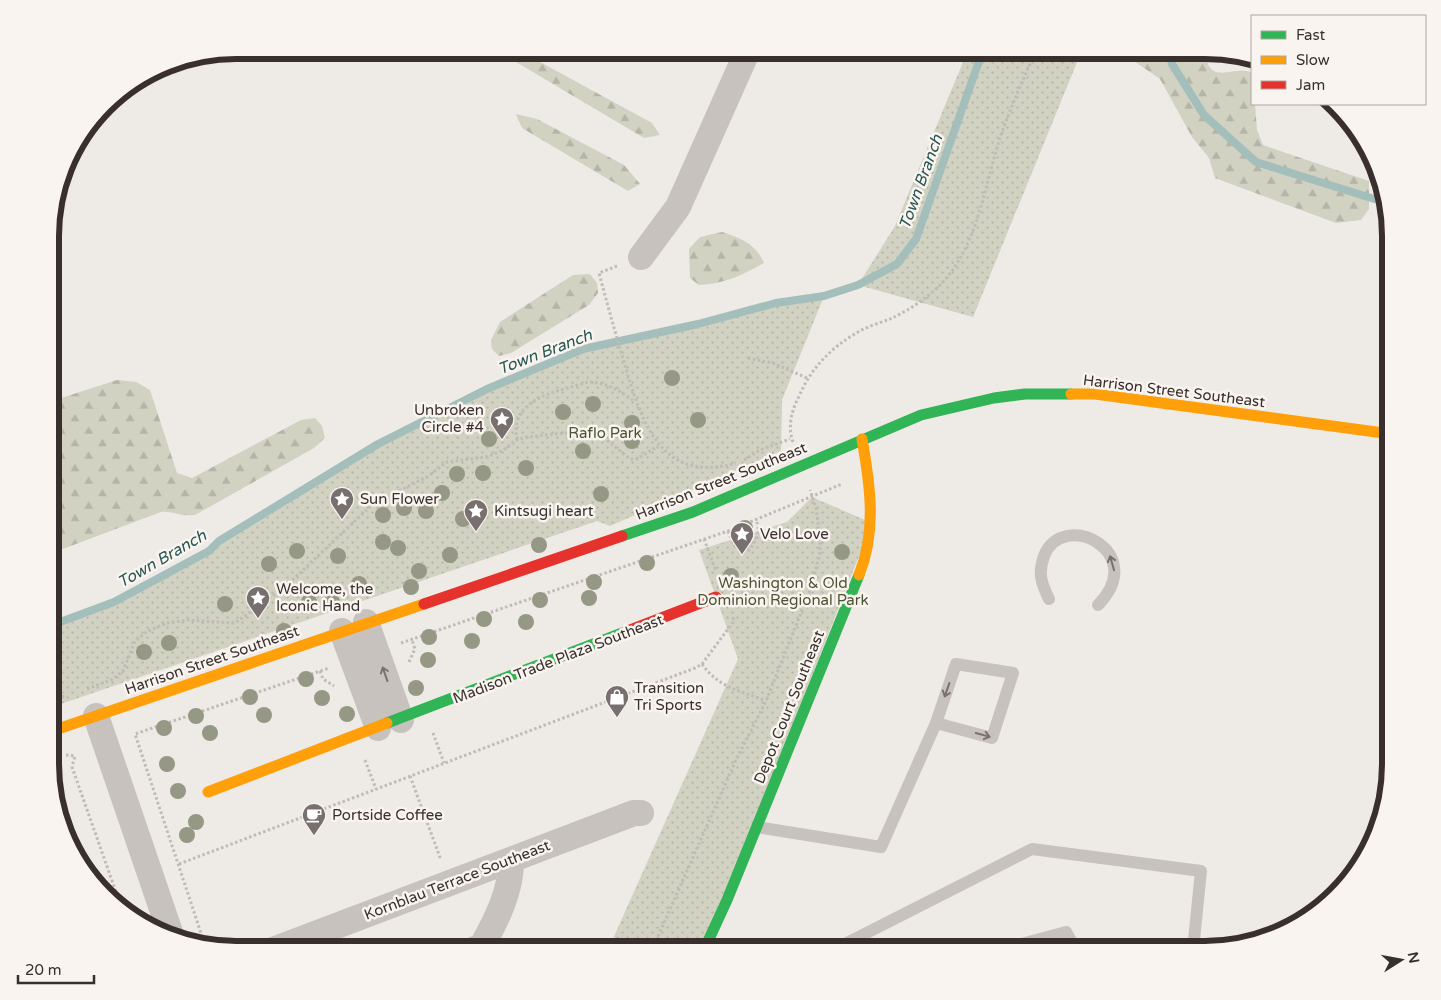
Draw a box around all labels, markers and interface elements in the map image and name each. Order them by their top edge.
legend [1251,15,1426,105]
text: Fast [1296,26,1326,44]
text: Slow [1296,51,1330,69]
text: Jam [1296,76,1325,94]
water label: Town Branch [895,131,948,232]
water label: Town Branch [495,324,596,379]
street label: Harrison Street Southeast [1082,371,1266,411]
place label: Unbroken Circle #4 [414,401,484,436]
place icon: Unbroken Circle #4 [489,406,515,440]
park label: Raflo Park [568,424,642,442]
street label: Harrison Street Southeast [633,438,810,524]
place icon: Sun Flower [329,486,355,520]
place label: Sun Flower [360,490,439,508]
place icon: Kintsugi heart [463,498,489,532]
place label: Kintsugi heart [494,502,594,520]
place icon: Velo Love [729,521,755,555]
water label: Town Branch [114,525,211,592]
place label: Velo Love [760,525,829,543]
one-way arrow [1107,555,1116,571]
park label: Washington & Old Dominion Regional Park [697,574,869,609]
place label: Welcome, the Iconic Hand [276,580,373,615]
place icon: Welcome, the Iconic Hand [245,585,271,619]
street label: Madison Trade Plaza Southeast [450,610,666,708]
street label: Harrison Street Southeast [122,622,302,698]
street label: Depot Court Southeast [750,628,828,786]
one-way arrow [379,666,389,682]
place label: Transition Tri Sports [634,679,704,714]
one-way arrow [942,682,951,698]
shop icon: Transition Tri Sports [604,684,630,718]
one-way arrow [974,731,990,741]
cafe icon: Portside Coffee [301,802,327,836]
place label: Portside Coffee [332,806,443,824]
street label: Kornblau Terrace Southeast [361,836,553,924]
north arrow [1376,935,1426,985]
text: N [1404,950,1423,965]
scale bar [18,952,94,984]
text: 20 m [25,961,62,979]

